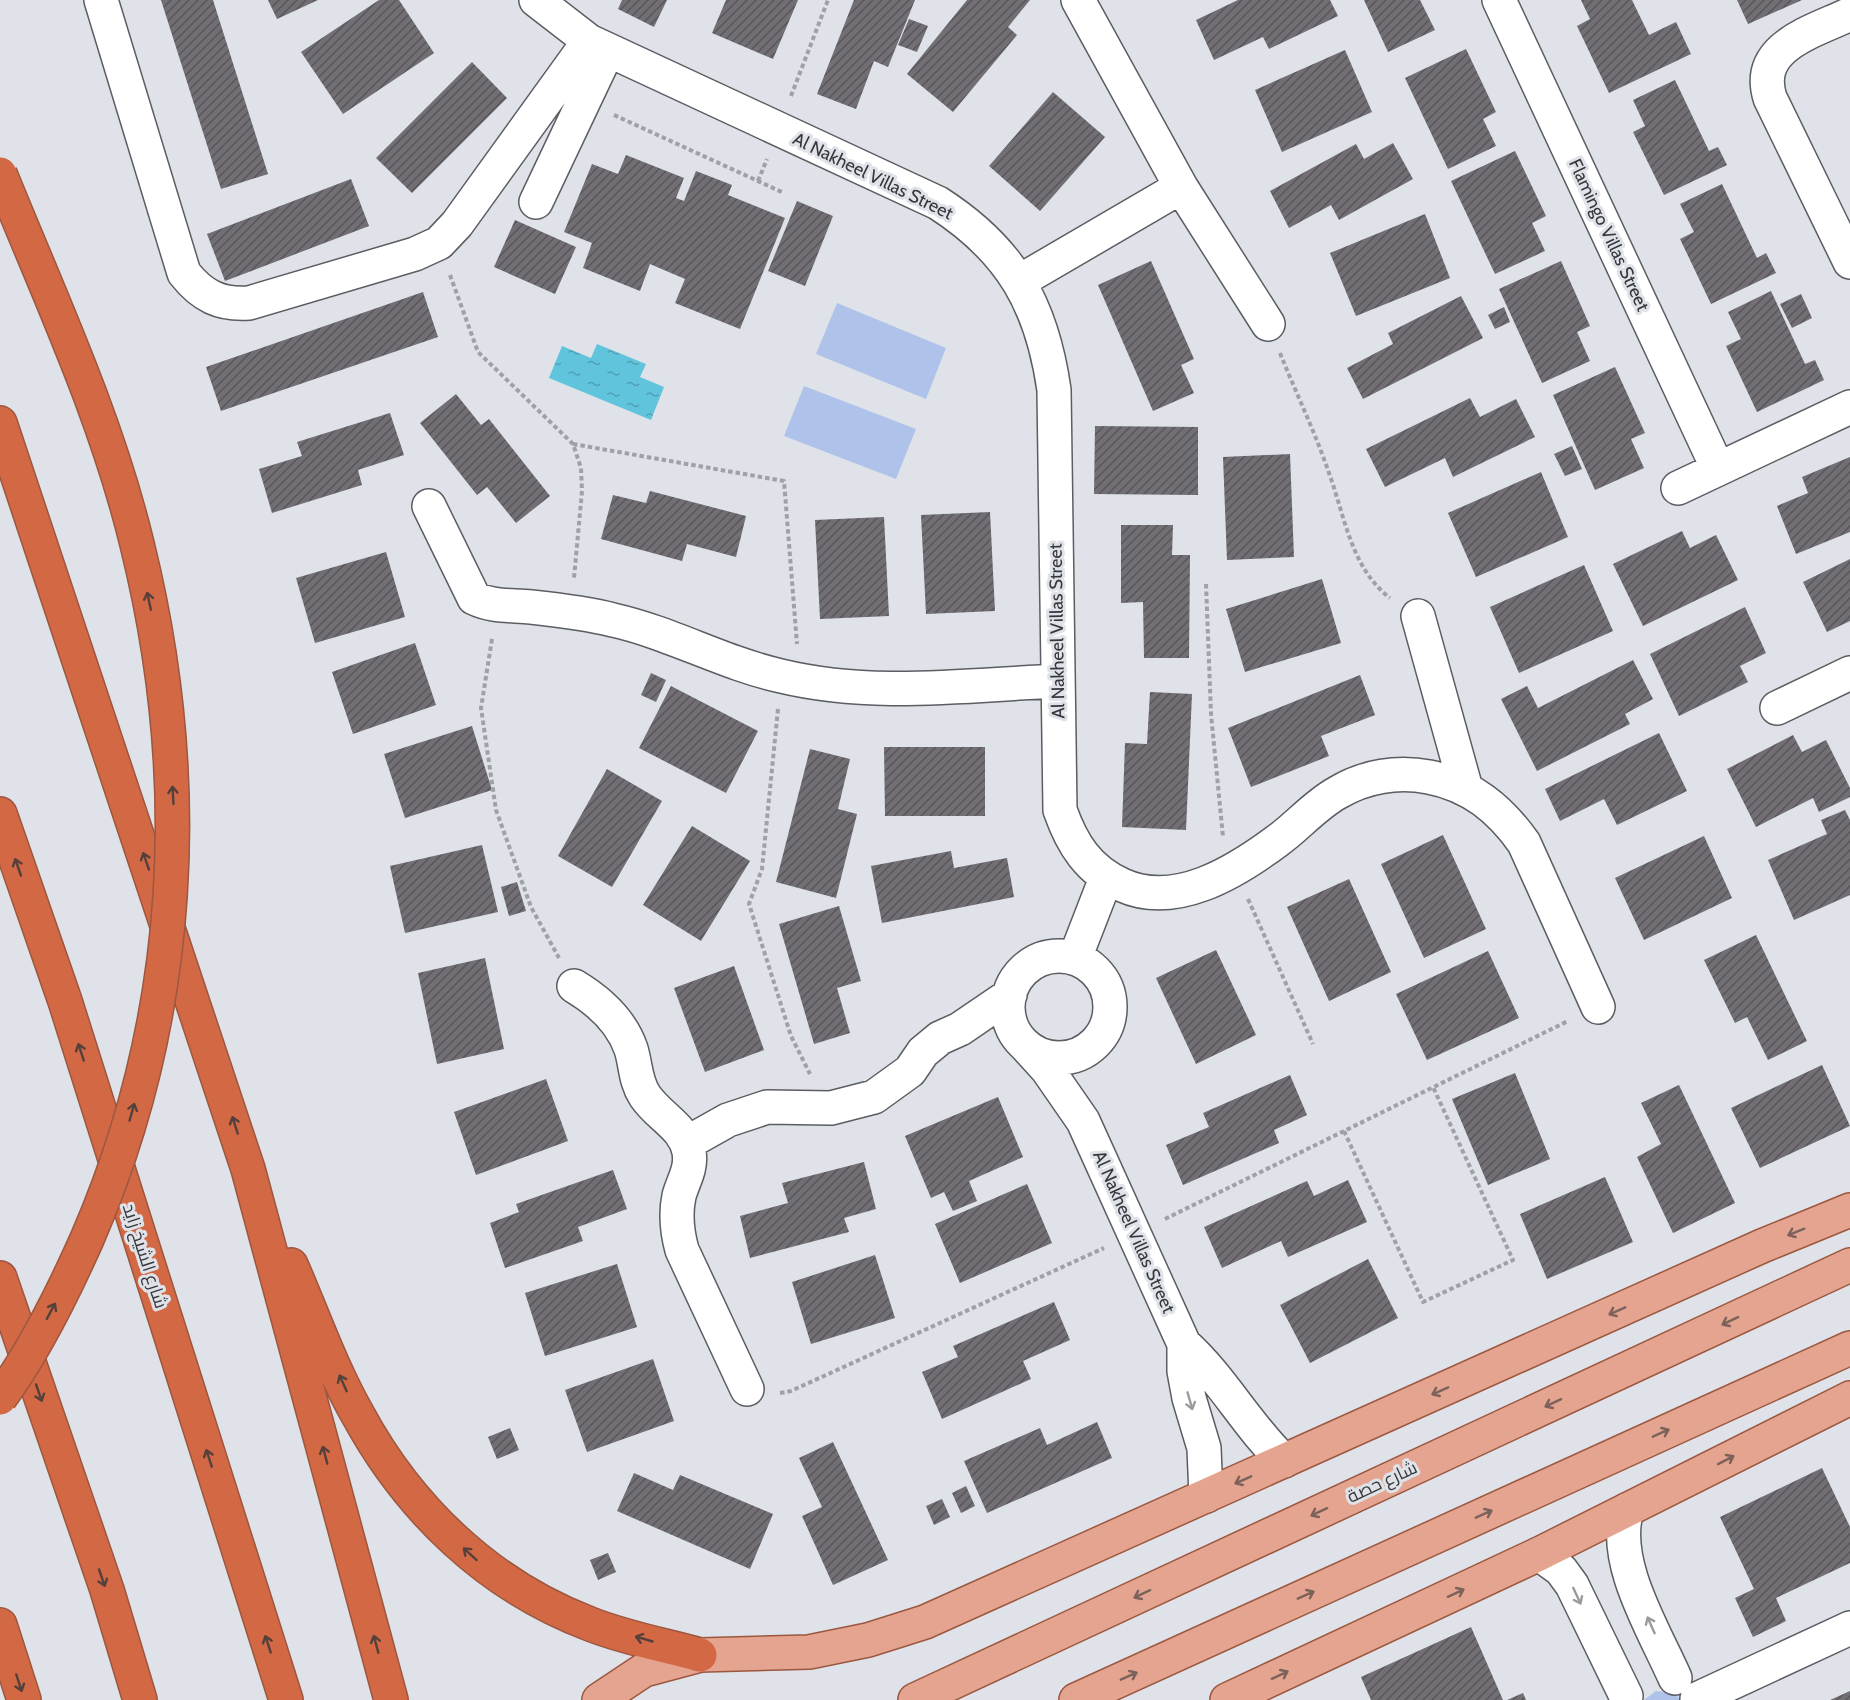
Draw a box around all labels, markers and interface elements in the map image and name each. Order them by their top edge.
street label: Al Nakheel Villas Street [789,128,957,224]
street label: Flamingo Villas Street [1564,155,1654,315]
street label: Al Nakheel Villas Street [1044,543,1070,719]
one-way arrow [143,592,154,612]
one-way arrow [168,785,179,805]
one-way arrow [140,852,151,871]
one-way arrow [12,858,23,877]
one-way arrow [74,1043,85,1062]
one-way arrow [127,1103,139,1122]
one-way arrow [228,1116,239,1135]
street label: Al Nakheel Villas Street [1088,1147,1180,1317]
street label: شارع الشيخ زايد [117,1201,172,1311]
one-way arrow [1787,1227,1805,1238]
one-way arrow [46,1303,57,1321]
one-way arrow [1609,1306,1627,1317]
one-way arrow [1721,1316,1739,1327]
one-way arrow [337,1374,348,1392]
one-way arrow [35,1383,46,1402]
one-way arrow [1431,1386,1449,1397]
one-way arrow [1185,1391,1197,1410]
one-way arrow [1544,1398,1562,1410]
one-way arrow [1652,1427,1670,1439]
one-way arrow [319,1446,330,1465]
one-way arrow [203,1449,214,1468]
one-way arrow [1716,1454,1734,1466]
street label: شارع حصة [1344,1456,1421,1509]
one-way arrow [1234,1474,1252,1486]
one-way arrow [1310,1507,1328,1518]
one-way arrow [1474,1508,1492,1520]
one-way arrow [463,1547,478,1561]
one-way arrow [98,1568,109,1587]
one-way arrow [1447,1586,1465,1598]
one-way arrow [1572,1587,1584,1605]
one-way arrow [1134,1589,1152,1601]
one-way arrow [1297,1589,1315,1600]
one-way arrow [1645,1616,1657,1634]
one-way arrow [635,1633,654,1645]
one-way arrow [370,1634,381,1653]
one-way arrow [262,1635,273,1654]
one-way arrow [1119,1669,1137,1681]
one-way arrow [1270,1669,1288,1681]
one-way arrow [14,1673,25,1691]

